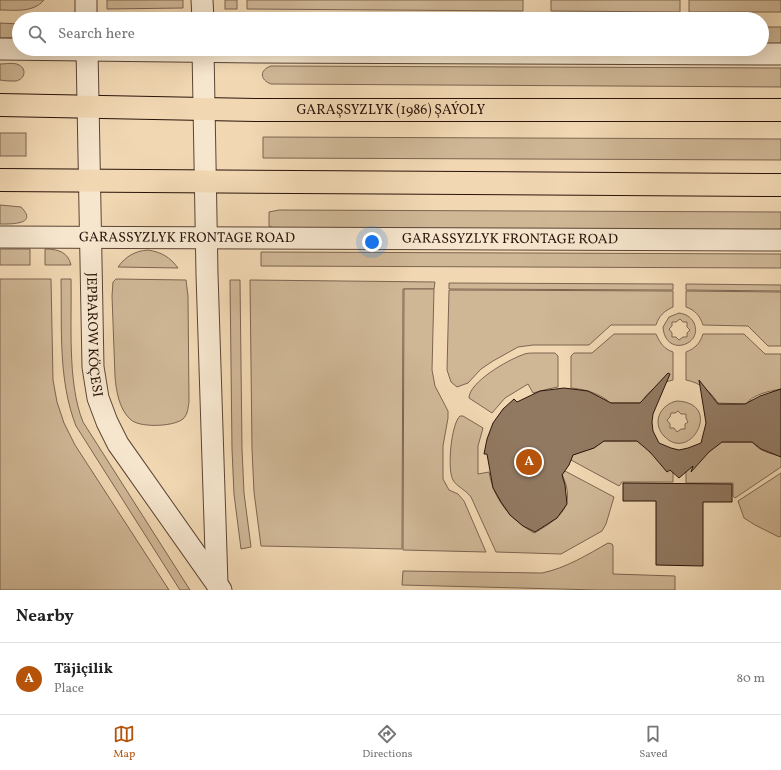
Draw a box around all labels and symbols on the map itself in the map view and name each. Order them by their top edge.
street label: GARAŞSYZLYK (1986) ŞAÝOLY [297,101,486,120]
street label: GARASSYZLYK FRONTAGE ROAD [79,228,295,248]
street label: GARASSYZLYK FRONTAGE ROAD [402,229,618,249]
your location [362,232,382,252]
street label: JEPBAROW KÖÇESI [82,272,107,399]
pin: A [516,447,542,477]

